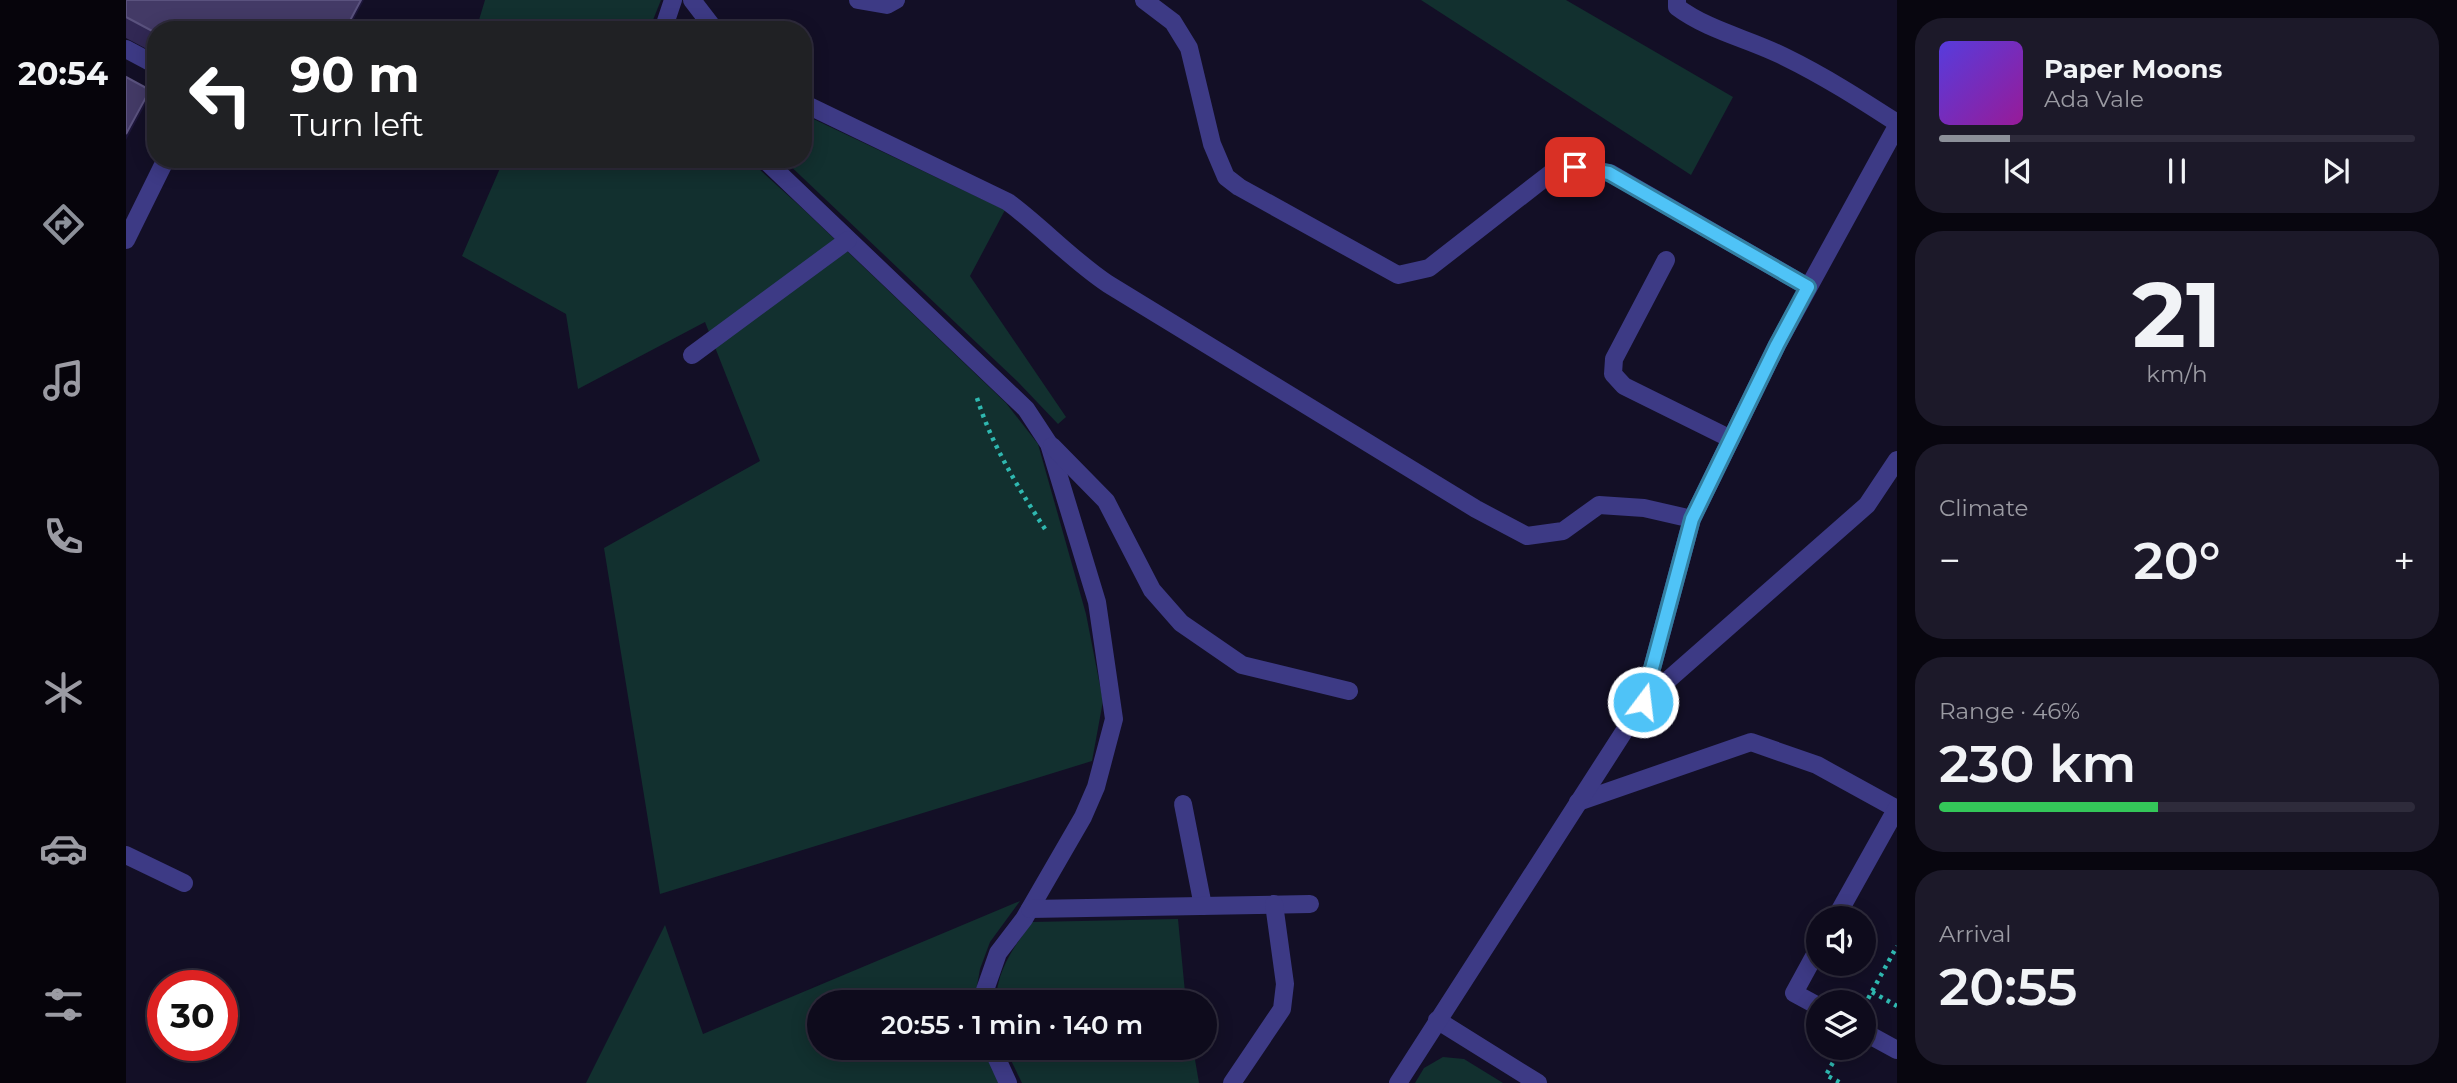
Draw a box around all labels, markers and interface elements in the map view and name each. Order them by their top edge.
text: 90 m [290,45,420,104]
icon: left [175,49,266,140]
text: Paper Moons [2044,53,2222,85]
text: 20:54 [18,54,108,93]
text: Ada Vale [2044,85,2144,113]
text: Turn left [290,105,424,144]
pin [1545,137,1605,197]
icon: arrive [1556,148,1594,186]
icon: previous [1999,152,2037,190]
icon: pause [2158,152,2196,190]
icon: next [2317,152,2355,190]
icon: directions [39,200,88,249]
text: 21 [2132,259,2222,370]
icon: music [39,356,88,405]
text: km/h [2146,360,2208,388]
text: Climate [1939,494,2028,522]
icon: phone [39,512,88,561]
text: 20° [2133,529,2221,592]
text: − [1939,537,1961,584]
text: + [2393,537,2415,584]
position arrow [1606,665,1680,739]
icon: climate [39,668,88,717]
text: Range · 46% [1939,697,2080,725]
text: 230 km [1939,732,2136,795]
icon: car [39,824,88,873]
map controls [1806,906,1876,1060]
button: sound [1806,906,1876,976]
text: Arrival [1939,920,2012,948]
text: 20:55 [1939,955,2077,1018]
speed limit sign: 30 [147,970,238,1061]
icon: filters [39,980,88,1029]
button: layers [1806,990,1876,1060]
text: 20:55 · 1 min · 140 m [881,1009,1143,1041]

